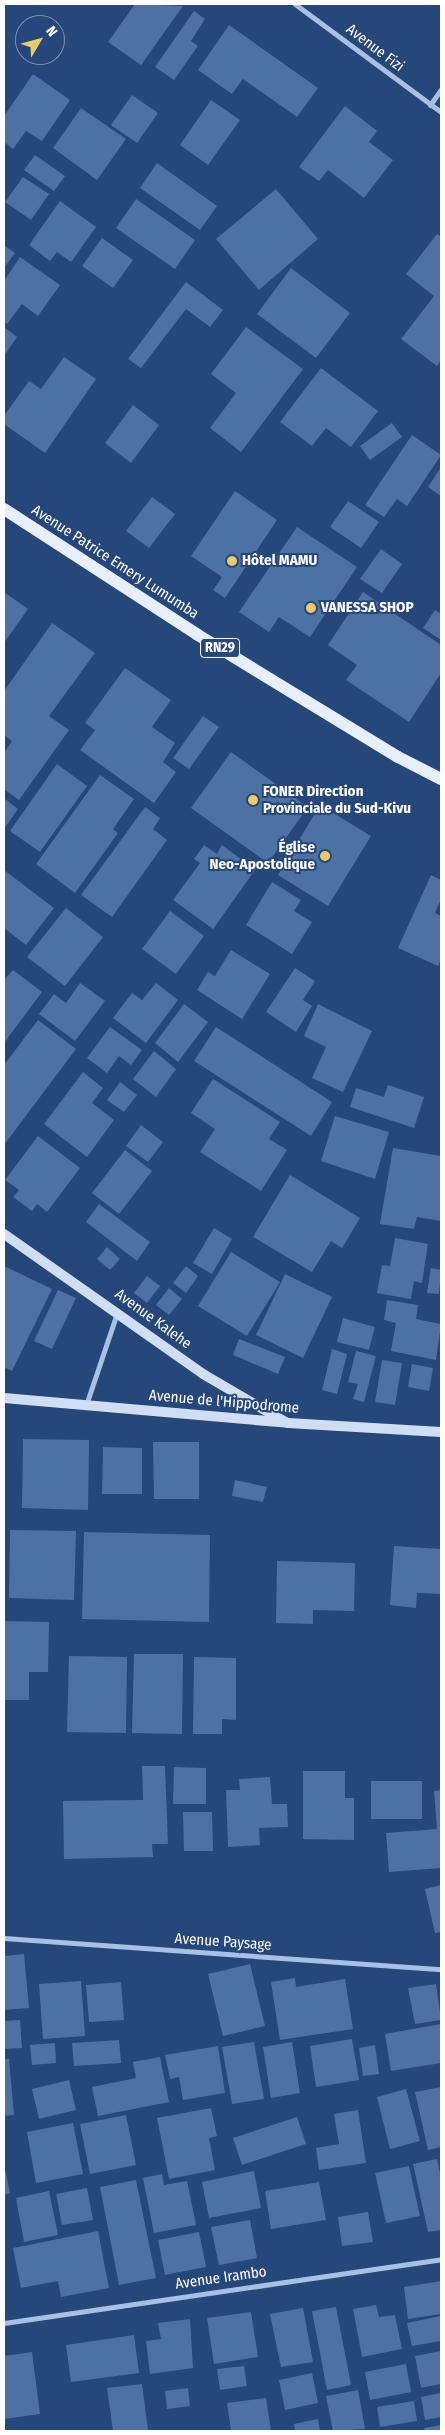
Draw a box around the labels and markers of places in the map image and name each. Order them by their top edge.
place label: Hôtel MAMU [242,552,317,570]
marker: Hôtel MAMU [226,555,238,567]
place label: VANESSA SHOP [321,599,414,617]
marker: VANESSA SHOP [305,602,317,614]
place label: FONER Direction Provinciale du Sud-Kivu [263,782,411,817]
marker: FONER Direction Provinciale du Sud-Kivu [247,794,259,806]
place label: Église Neo-Apostolique [209,838,315,873]
marker: Église Neo-Apostolique [319,850,331,862]

